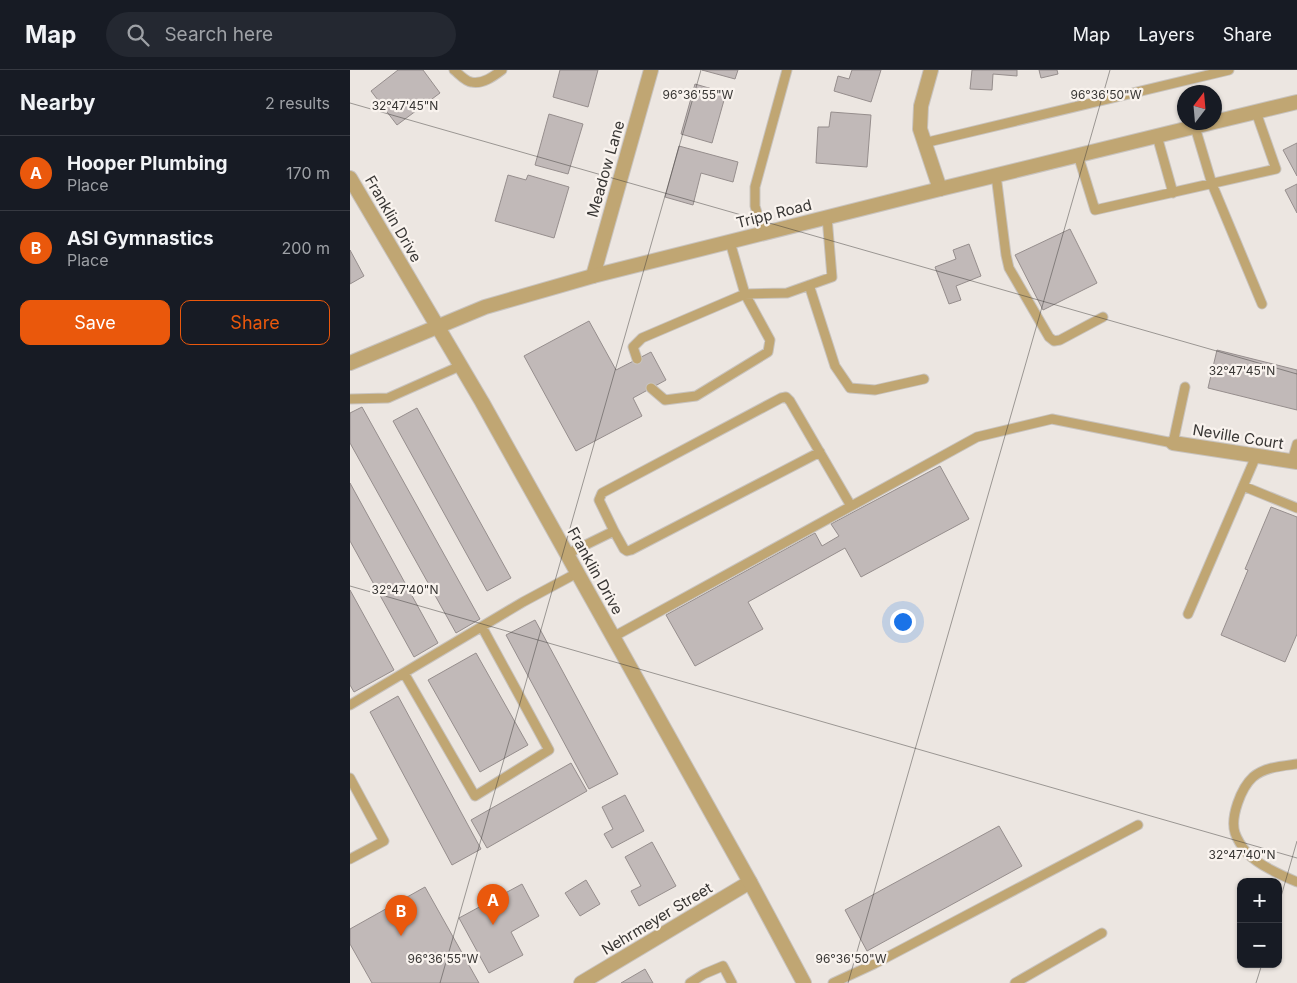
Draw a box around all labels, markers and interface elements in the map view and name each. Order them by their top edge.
search box [106,12,456,57]
text: Map [25,20,76,49]
icon: search [124,21,152,49]
text: Search here [164,23,273,46]
text: Map [1073,24,1110,45]
text: Layers [1138,24,1195,45]
text: Share [1223,24,1272,45]
north arrow [1177,85,1222,130]
text: 96°36'55"W [663,87,734,102]
text: 96°36'50"W [1070,87,1142,102]
text: Nearby [20,90,95,115]
text: 2 results [265,93,330,113]
text: 32°47'45"N [372,98,438,113]
street label: Meadow Lane [583,118,628,219]
text: Hooper Plumbing [67,152,228,175]
text: A [30,163,42,183]
text: 170 m [286,163,330,183]
street label: Franklin Drive [361,172,426,266]
text: Place [67,175,109,195]
street label: Tripp Road [734,195,814,232]
text: ASI Gymnastics [67,227,214,250]
text: B [31,238,41,258]
text: 200 m [282,238,330,258]
text: Place [67,250,109,270]
button: Save [20,300,170,345]
button: Share [180,300,330,345]
text: 32°47'45"N [1209,363,1275,378]
street label: Neville Court [1191,420,1285,453]
street label: Franklin Drive [564,524,627,618]
text: 32°47'40"N [372,582,439,597]
your location [890,609,916,635]
text: 32°47'40"N [1209,847,1276,862]
street label: Nehrmeyer Street [598,878,715,959]
map controls [1237,878,1282,968]
button: + [1237,878,1282,923]
pin: A [477,884,509,925]
pin: B [385,895,417,936]
button: − [1237,923,1282,968]
text: 96°36'55"W [408,951,479,966]
text: 96°36'50"W [815,951,887,966]

